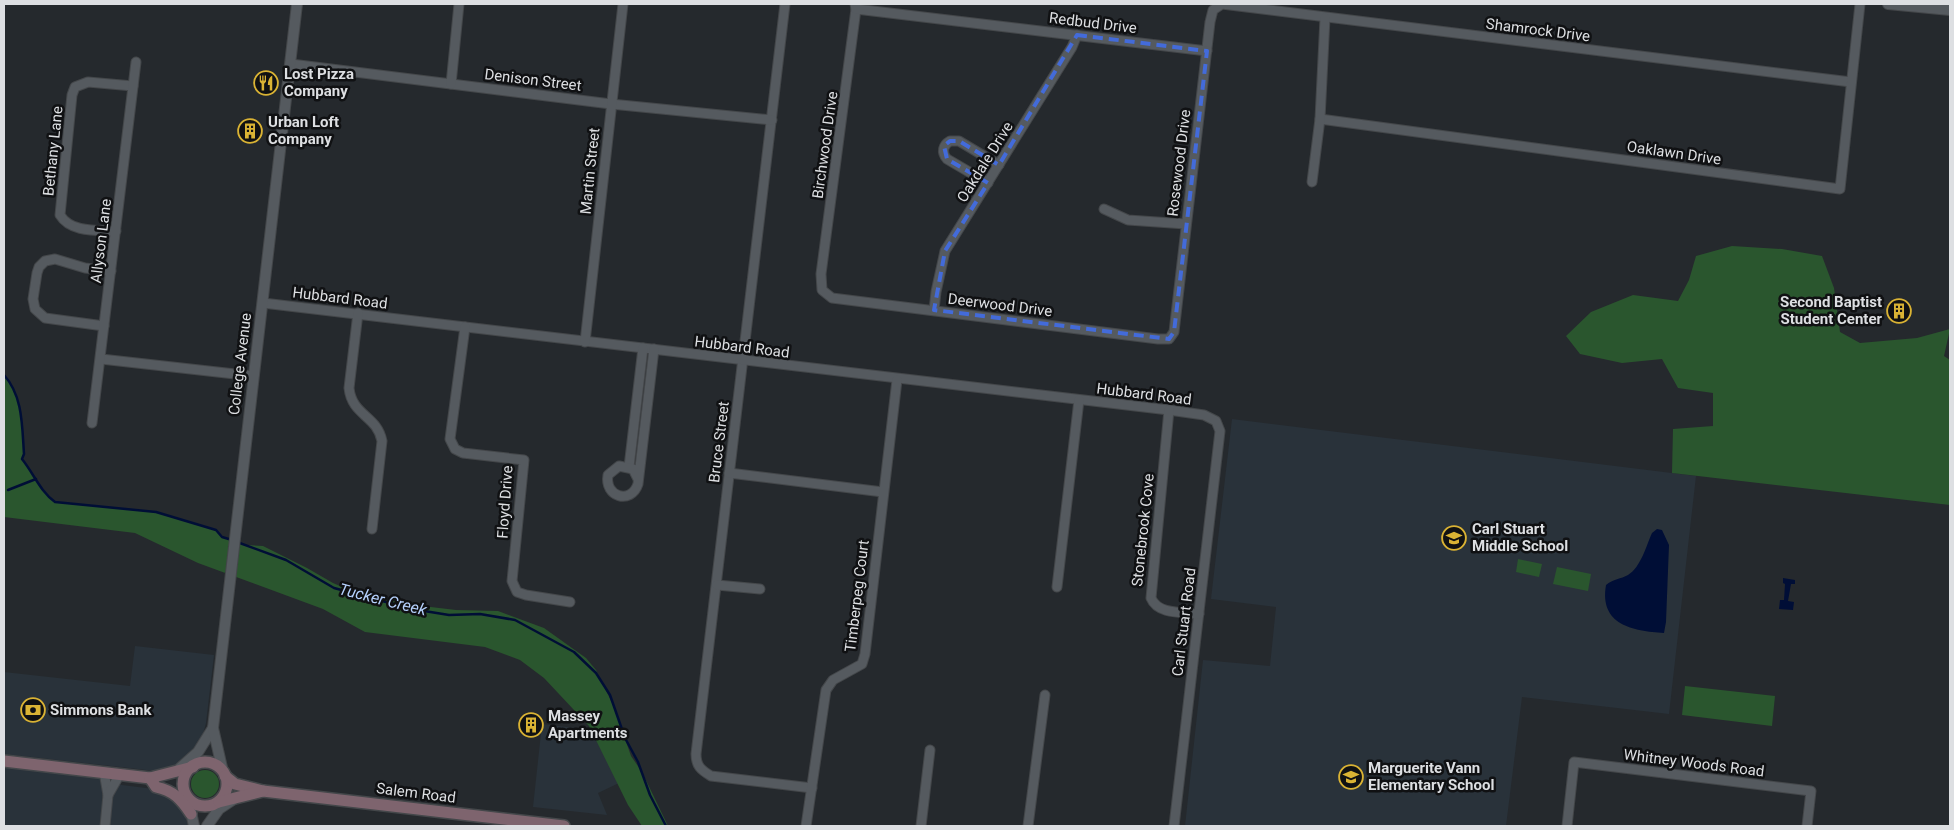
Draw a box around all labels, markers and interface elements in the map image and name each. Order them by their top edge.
street label: Redbud Drive [1048,9,1138,37]
street label: Shamrock Drive [1485,15,1591,45]
place label: Lost Pizza Company [284,65,354,100]
street label: Denison Street [483,65,583,95]
restaurant icon: Lost Pizza Company [253,70,279,96]
street label: Birchwood Drive [809,90,841,200]
street label: Bethany Lane [39,105,67,197]
street label: Rosewood Drive [1164,108,1195,218]
place label: Urban Loft Company [268,113,339,148]
building icon: Urban Loft Company [237,118,263,144]
street label: Oakdale Drive [953,118,1017,206]
street label: Martin Street [577,127,603,215]
street label: Oaklawn Drive [1626,137,1722,169]
street label: Allyson Lane [87,198,115,284]
street label: Hubbard Road [292,283,388,313]
street label: Deerwood Drive [947,290,1053,320]
place label: Second Baptist Student Center [1780,293,1883,328]
building icon: Second Baptist Student Center [1886,298,1912,324]
street label: College Avenue [225,312,255,416]
street label: Hubbard Road [694,332,790,362]
street label: Hubbard Road [1096,379,1192,409]
street label: Bruce Street [705,400,733,484]
street label: Floyd Drive [493,465,517,539]
street label: Stonebrook Cove [1128,473,1158,587]
place label: Carl Stuart Middle School [1472,520,1568,555]
school or university icon: Carl Stuart Middle School [1441,525,1467,551]
street label: Timberpeg Court [841,539,873,653]
street label: Carl Stuart Road [1168,567,1200,677]
water label: Tucker Creek [337,579,430,620]
bank icon: Simmons Bank [20,697,46,723]
place label: Simmons Bank [50,701,153,719]
place label: Massey Apartments [548,707,628,742]
building icon: Massey Apartments [518,712,544,738]
street label: Whitney Woods Road [1623,745,1765,781]
place label: Marguerite Vann Elementary School [1368,759,1494,794]
school or university icon: Marguerite Vann Elementary School [1338,764,1364,790]
street label: Salem Road [375,779,457,807]

